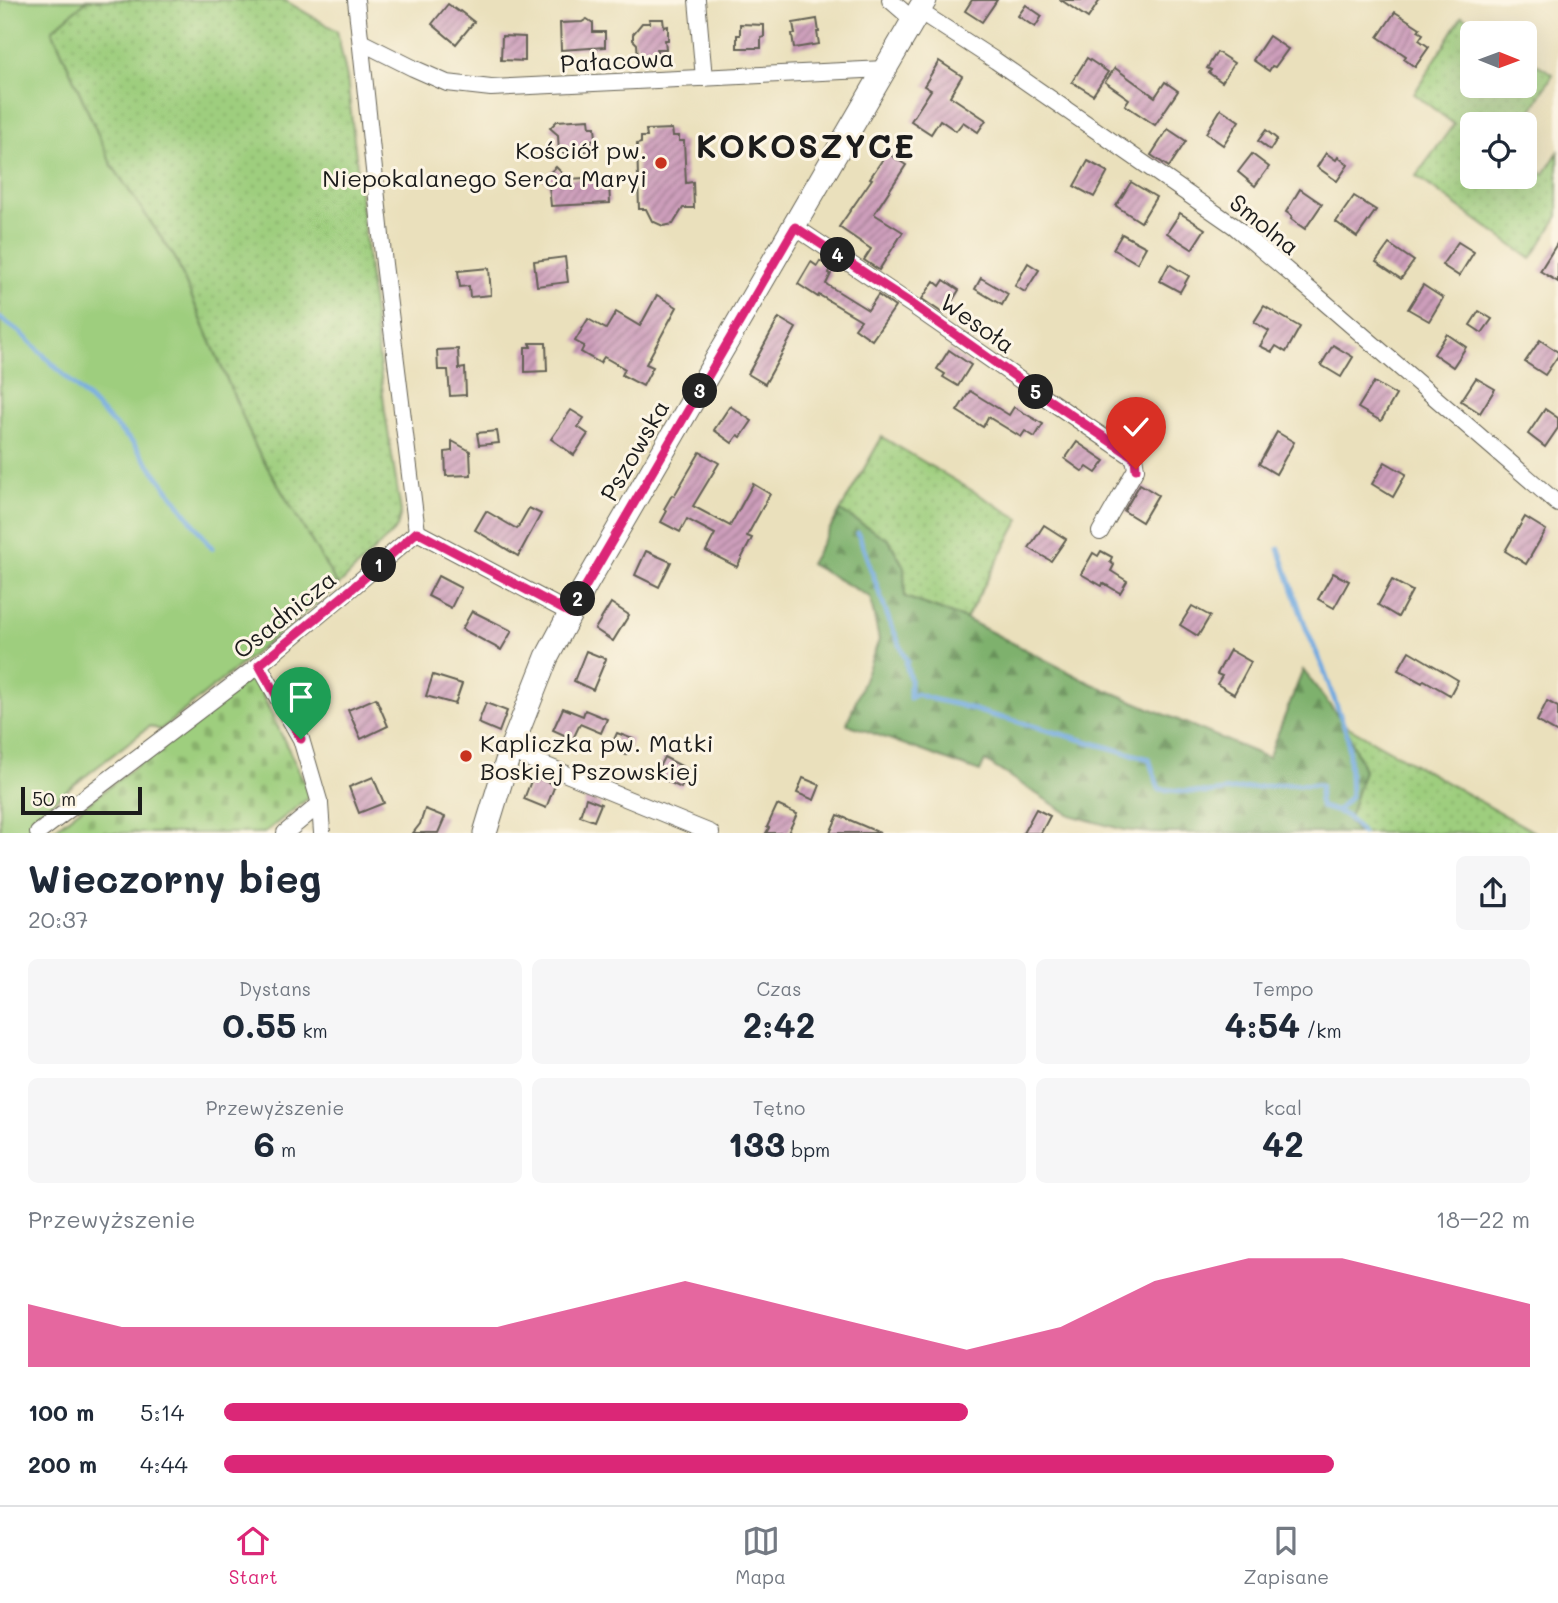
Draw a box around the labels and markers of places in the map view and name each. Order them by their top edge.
place label: Kościół pw. Niepokalanego Serca Maryi [322,134,647,193]
marker: Kościół pw. Niepokalanego Serca Maryi [653,155,669,171]
pin: 4 [820,238,856,272]
pin: 3 [682,374,718,408]
pin: 5 [1018,374,1054,410]
pin [1106,397,1166,469]
pin: 1 [362,548,396,582]
pin: 2 [560,582,596,616]
pin [271,667,331,739]
place label: Kapliczka pw. Matki Boskiej Pszowskiej [480,727,713,786]
marker: Kapliczka pw. Matki Boskiej Pszowskiej [458,748,474,764]

